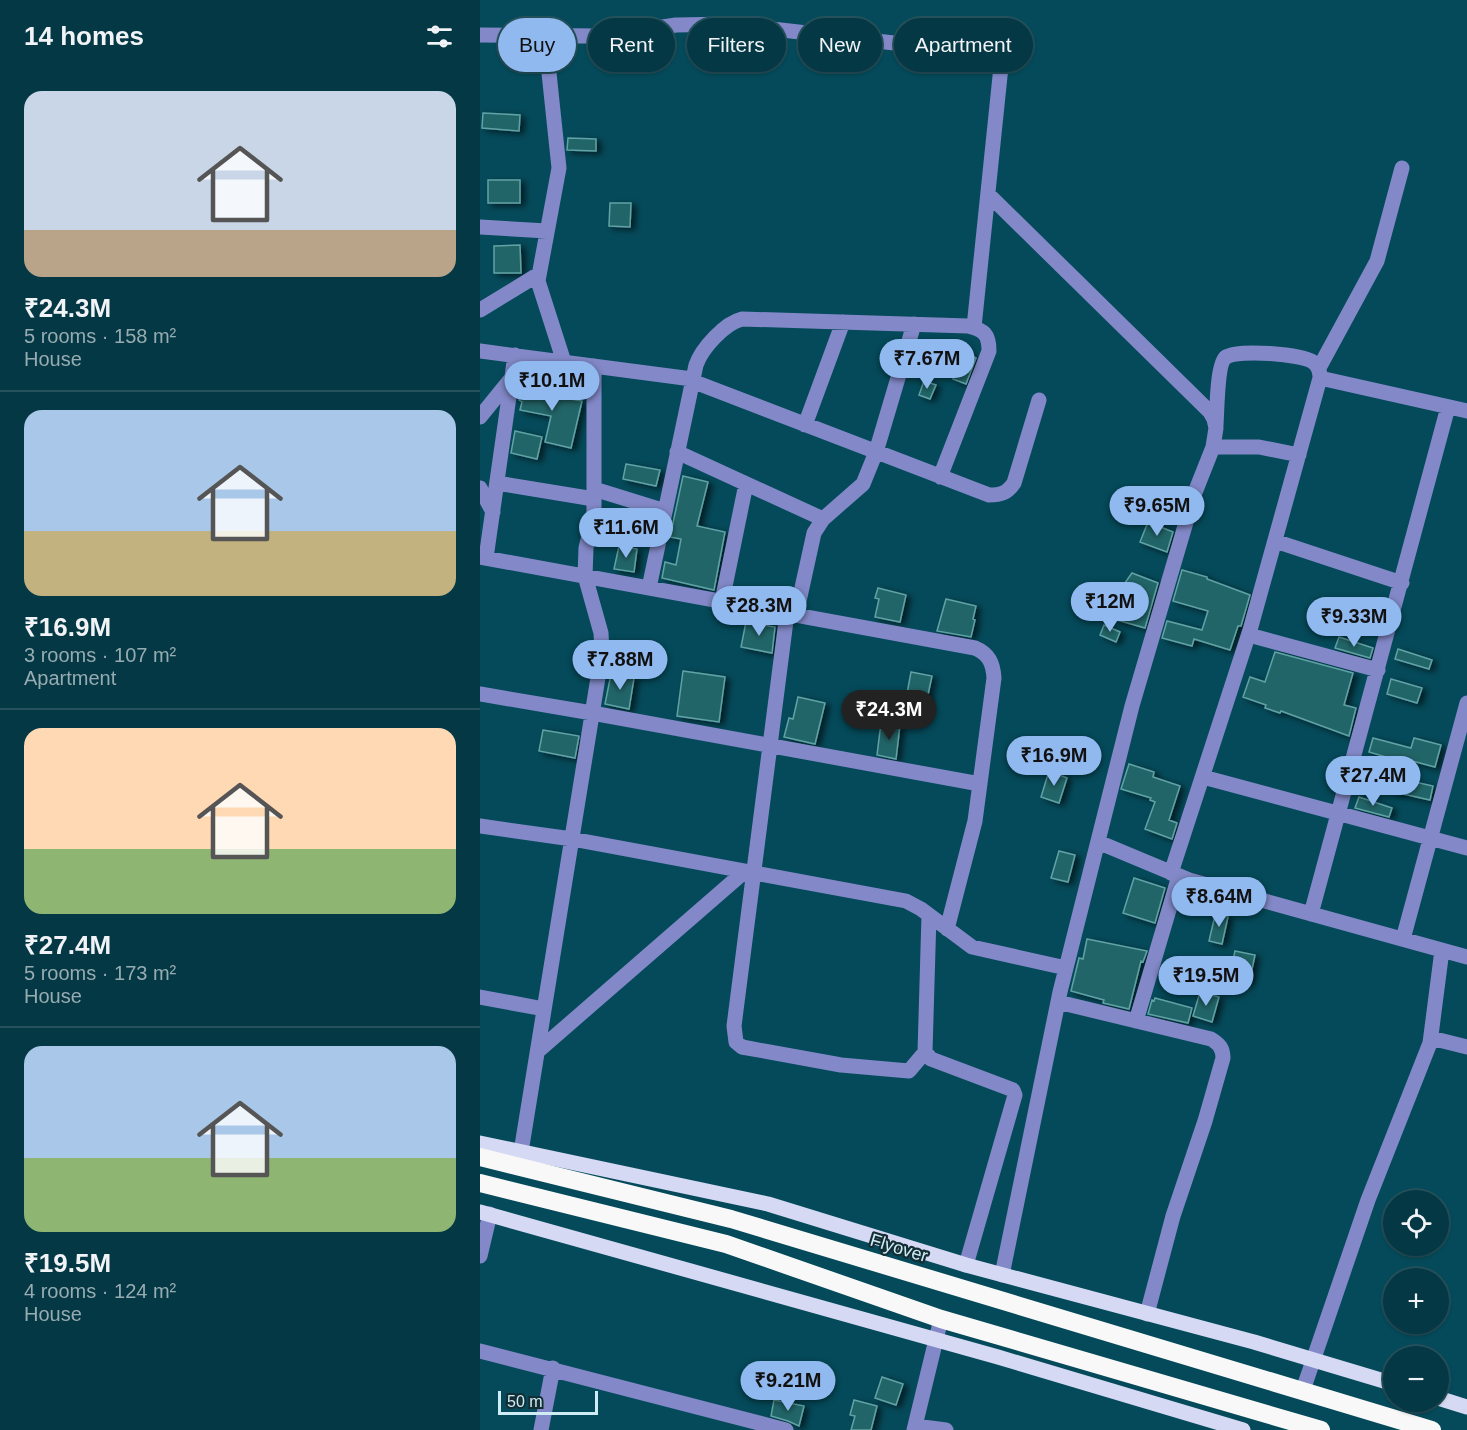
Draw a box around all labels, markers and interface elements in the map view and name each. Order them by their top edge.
chip: Buy [498,18,576,72]
chip: Rent [588,18,675,72]
chip: Filters [687,18,786,72]
chip: New [798,18,882,72]
chip: Apartment [894,18,1033,72]
icon: filters [423,20,456,53]
text: 14 homes [24,21,144,51]
icon: home [186,130,294,238]
text: ₹24.3M [24,293,111,323]
text: 5 rooms · 158 m² [24,325,176,347]
pin: ₹7.67M [878,339,976,390]
text: ₹7.67M [893,347,961,369]
text: House [24,348,82,370]
pin: ₹10.1M [503,361,601,412]
text: ₹10.1M [518,369,586,391]
icon: home [186,449,294,557]
pin: ₹9.65M [1108,486,1206,537]
text: ₹9.65M [1123,494,1191,516]
pin: ₹11.6M [577,508,675,559]
text: ₹11.6M [593,516,659,538]
pin: ₹12M [1074,582,1146,633]
pin: ₹28.3M [710,586,808,637]
text: ₹12M [1085,590,1135,612]
text: ₹28.3M [725,594,793,616]
pin: ₹9.33M [1305,597,1403,648]
text: ₹9.33M [1320,605,1388,627]
text: ₹16.9M [24,612,111,642]
pin: ₹7.88M [571,640,669,691]
text: 3 rooms · 107 m² [24,644,176,666]
text: ₹7.88M [586,648,654,670]
text: Apartment [24,667,116,689]
pin: ₹24.3M [840,690,938,741]
text: ₹24.3M [855,698,923,720]
pin: ₹16.9M [1005,736,1103,787]
text: ₹16.9M [1020,744,1088,766]
pin: ₹27.4M [1324,756,1422,807]
text: ₹27.4M [1339,764,1407,786]
icon: home [186,767,294,875]
pin: ₹8.64M [1170,877,1268,928]
text: ₹8.64M [1185,885,1253,907]
text: ₹27.4M [24,930,111,960]
pin: ₹19.5M [1157,956,1255,1007]
text: 5 rooms · 173 m² [24,962,176,984]
text: ₹19.5M [1172,964,1240,986]
text: House [24,985,82,1007]
icon: home [186,1085,294,1193]
map controls [1383,1190,1449,1412]
button: locate [1383,1190,1449,1256]
street label: Flyover [868,1230,930,1266]
text: ₹19.5M [24,1248,111,1278]
button: + [1383,1268,1449,1334]
text: 4 rooms · 124 m² [24,1280,176,1302]
text: House [24,1303,82,1325]
button: − [1383,1346,1449,1412]
pin: ₹9.21M [739,1361,837,1412]
text: ₹9.21M [754,1369,822,1391]
scale bar [498,1388,598,1416]
text: 50 m [507,1393,543,1410]

